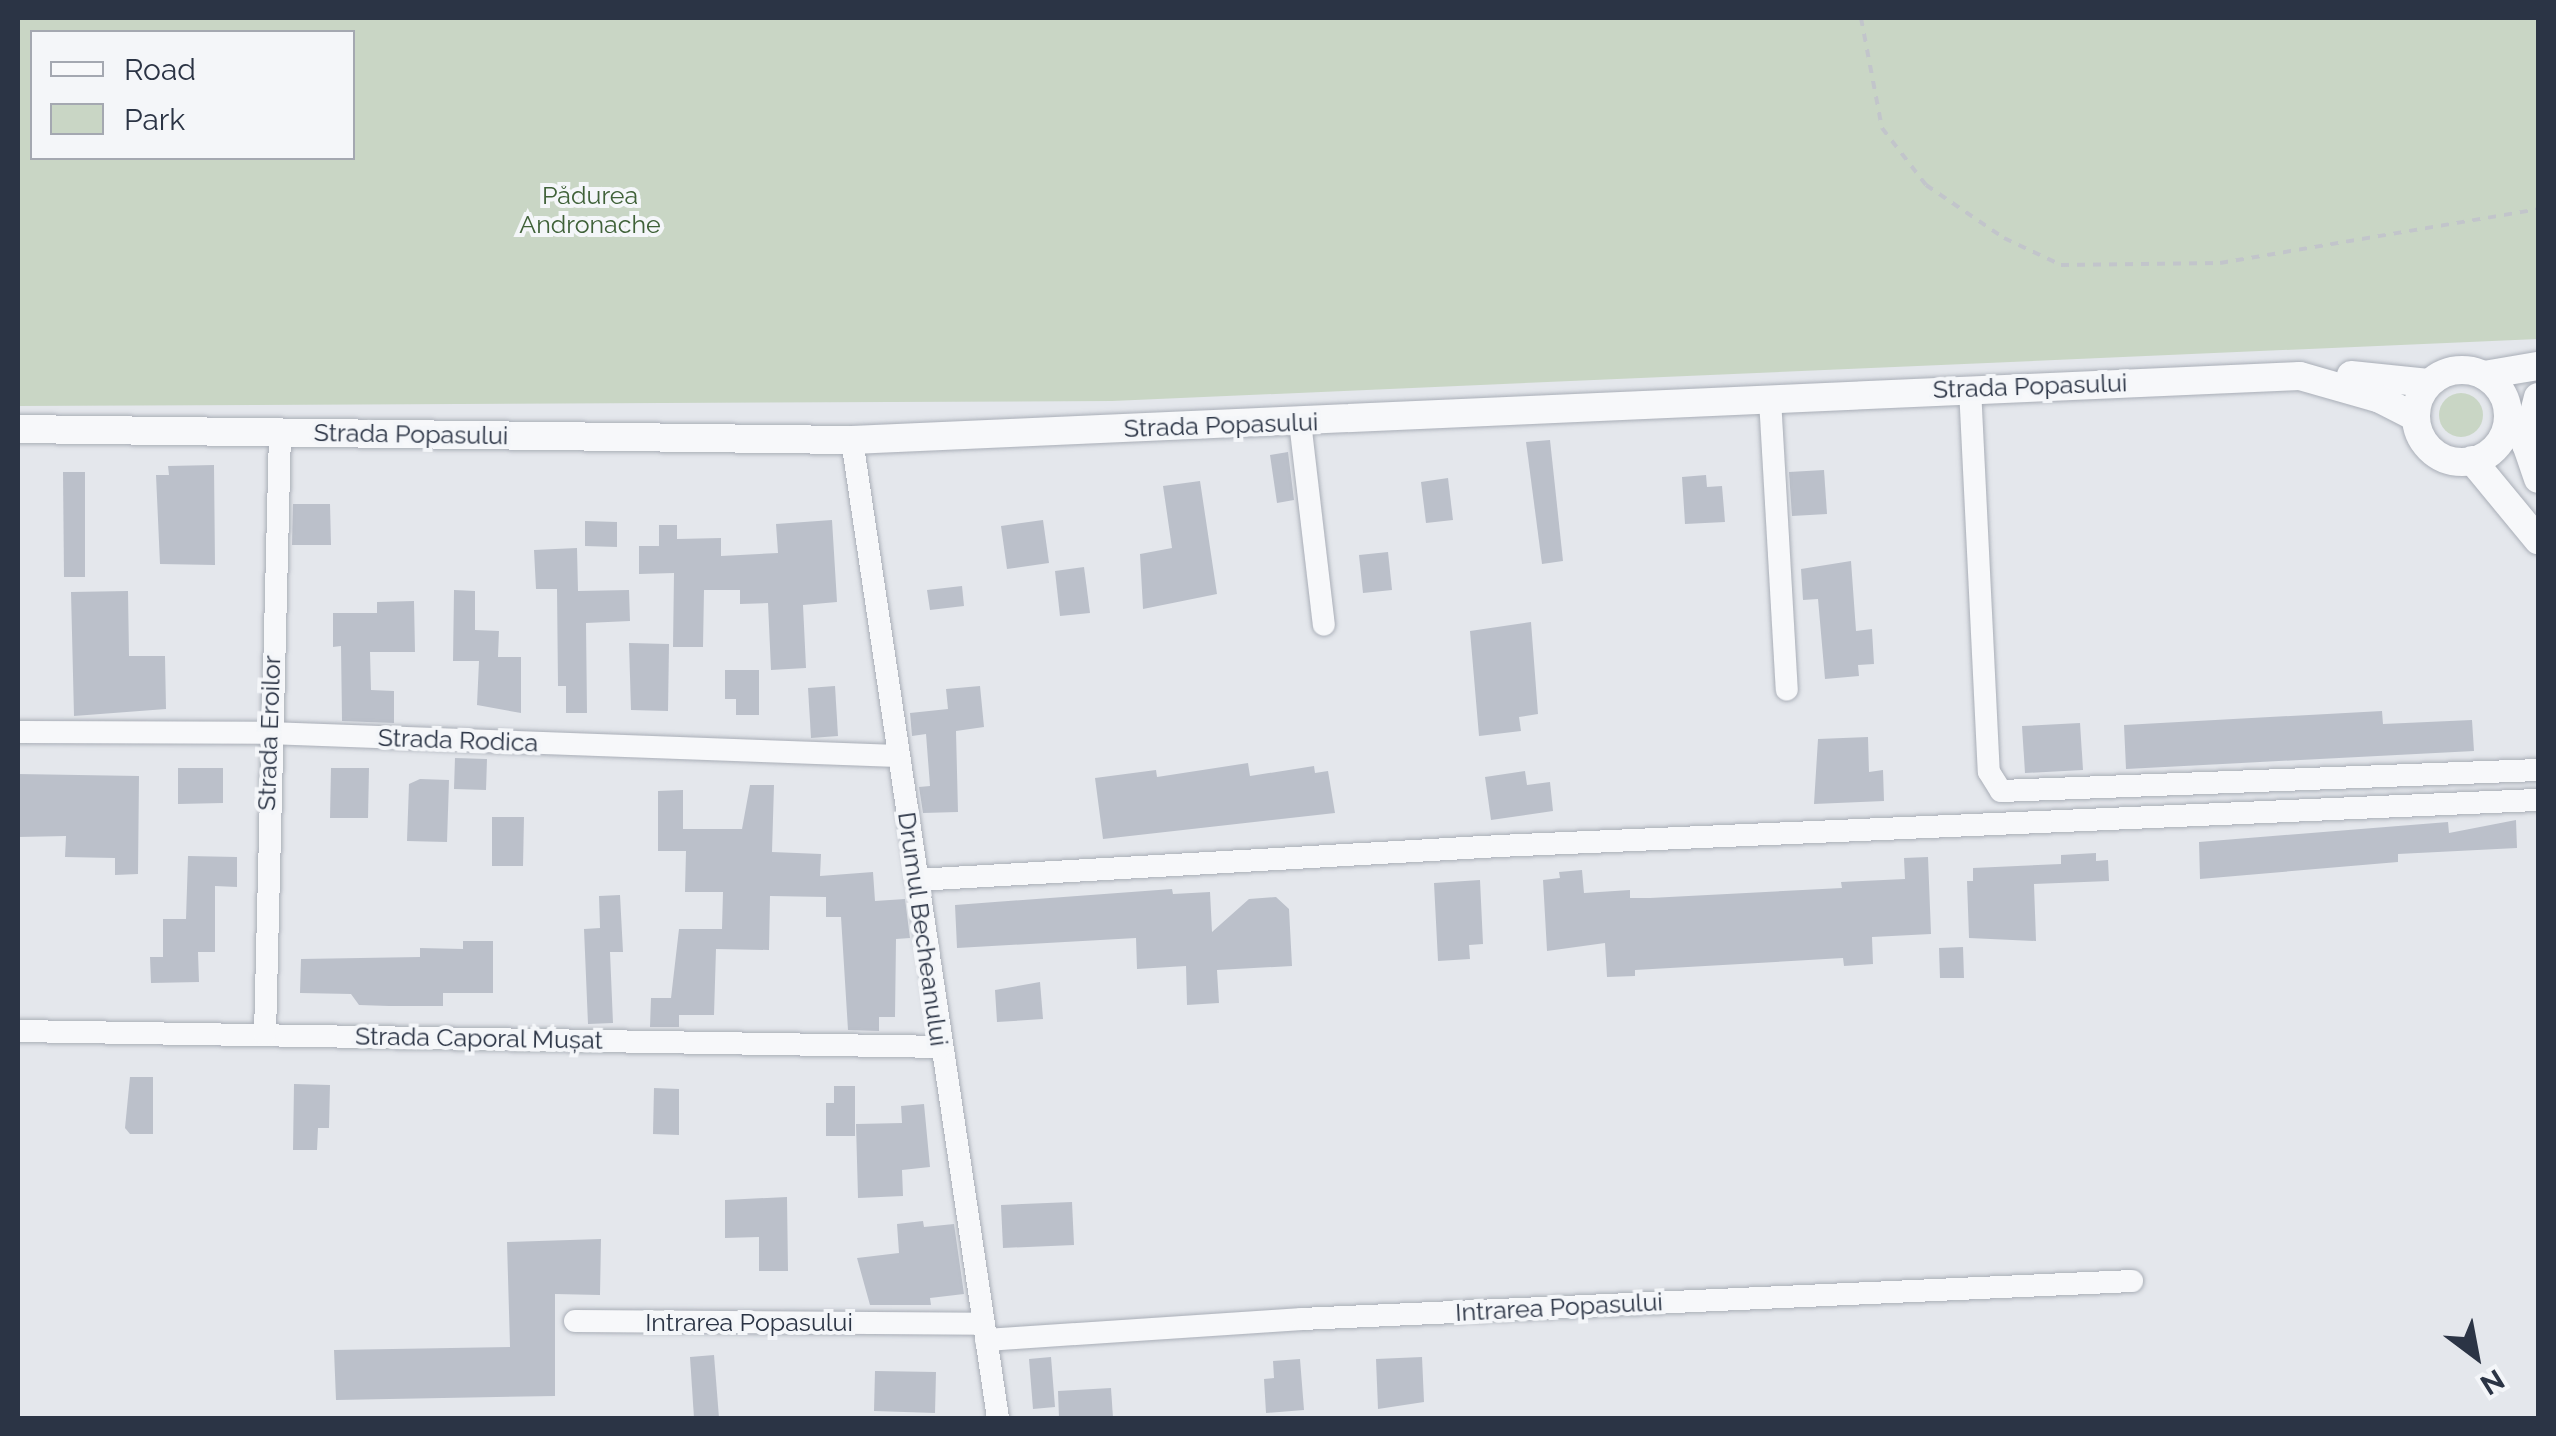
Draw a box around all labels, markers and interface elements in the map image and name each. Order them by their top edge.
legend [30,30,355,160]
text: Road [124,52,196,87]
text: Park [124,102,185,137]
park label: Pădurea Andronache [519,181,661,240]
street label: Strada Popasului [1932,368,2128,404]
street label: Strada Popasului [1123,407,1319,443]
street label: Strada Popasului [314,417,508,451]
street label: Strada Eroilor [251,655,287,811]
street label: Strada Rodica [377,722,539,758]
street label: Drumul Becheanului [892,810,954,1048]
street label: Strada Caporal Mușat [354,1021,604,1055]
street label: Intrarea Popasului [1455,1287,1663,1327]
north arrow [2426,1306,2526,1406]
street label: Intrarea Popasului [645,1307,853,1337]
text: N [2474,1362,2510,1402]

